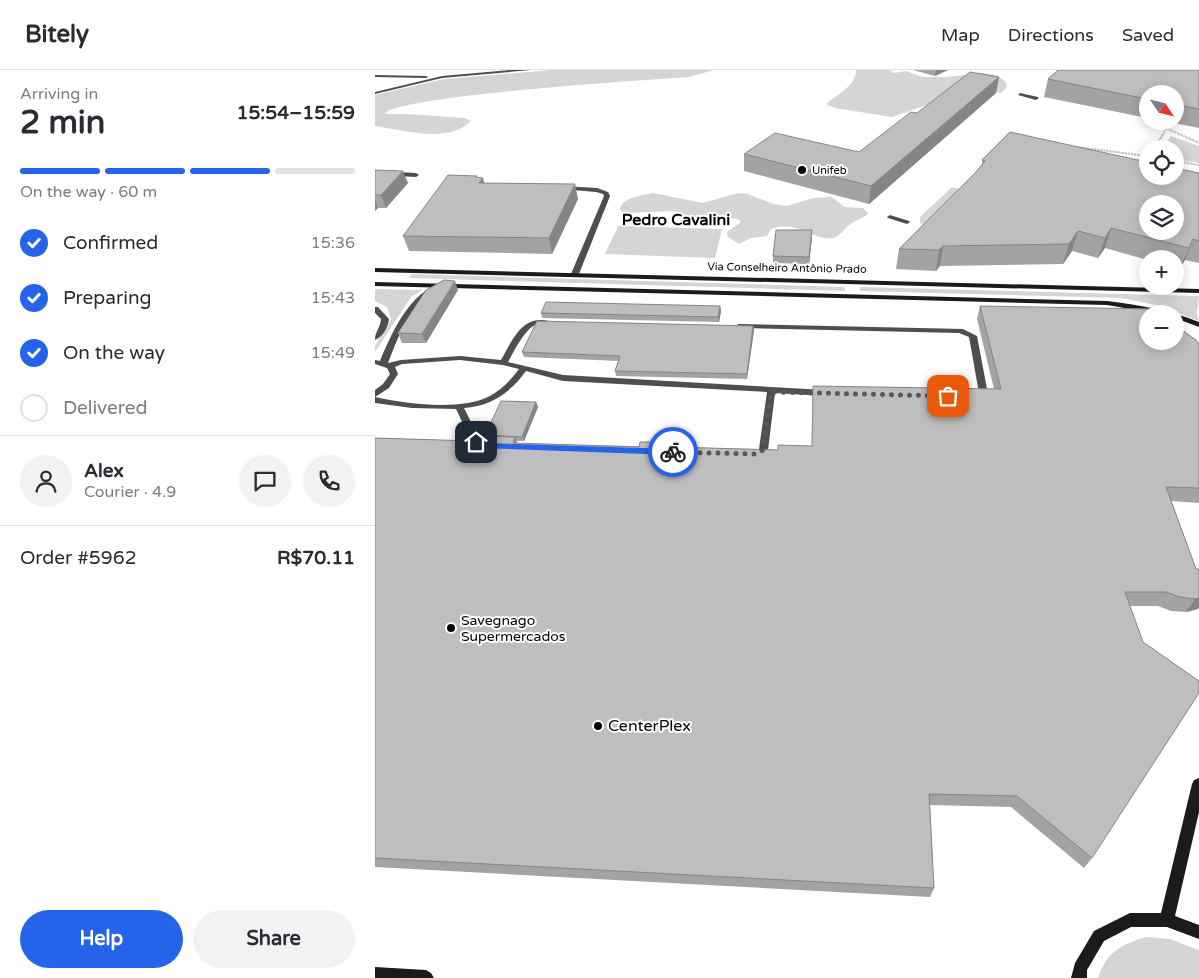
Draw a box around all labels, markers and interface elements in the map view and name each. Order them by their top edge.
text: Bitely [25,20,89,49]
text: Map [941,24,980,46]
text: Directions [1008,24,1094,46]
text: Saved [1122,24,1174,46]
text: Arriving in [20,84,98,104]
north arrow [1139,85,1184,130]
map controls [1139,85,1184,350]
text: 15:54–15:59 [236,102,355,124]
text: 2 min [20,104,105,142]
button: locate [1139,140,1184,185]
marker: Unifeb [796,164,808,176]
place label: Unifeb [812,164,847,177]
text: On the way · 60 m [20,182,157,202]
button: layers [1139,195,1184,240]
district label: Pedro Cavalini [622,210,730,230]
icon: check [20,229,48,257]
text: Confirmed [63,232,158,254]
text: 15:36 [311,233,355,253]
button: + [1139,250,1184,295]
street label: Via Conselheiro Antônio Prado [707,260,867,276]
icon: check [20,284,48,312]
text: Preparing [63,287,152,309]
text: 15:43 [311,288,355,308]
button: − [1139,305,1184,350]
icon: check [20,339,48,367]
text: On the way [63,342,165,364]
text: 15:49 [311,343,355,363]
pin [927,375,969,417]
icon: bag [934,382,962,410]
text: Delivered [63,397,148,419]
pin [455,421,497,463]
courier [648,427,698,477]
icon: home [462,428,490,456]
icon: bike [659,438,687,466]
button: person [20,455,72,507]
button: chat [239,455,291,507]
button: phone [303,455,355,507]
text: Alex [84,460,124,482]
text: Courier · 4.9 [84,482,176,502]
text: Order #5962 [20,547,137,569]
text: R$70.11 [277,547,355,569]
place label: Savegnago Supermercados [461,612,566,645]
marker: Savegnago Supermercados [445,622,457,634]
place label: CenterPlex [608,716,691,736]
marker: CenterPlex [592,720,604,732]
button: Help [20,910,183,968]
button: Share [193,910,355,968]

